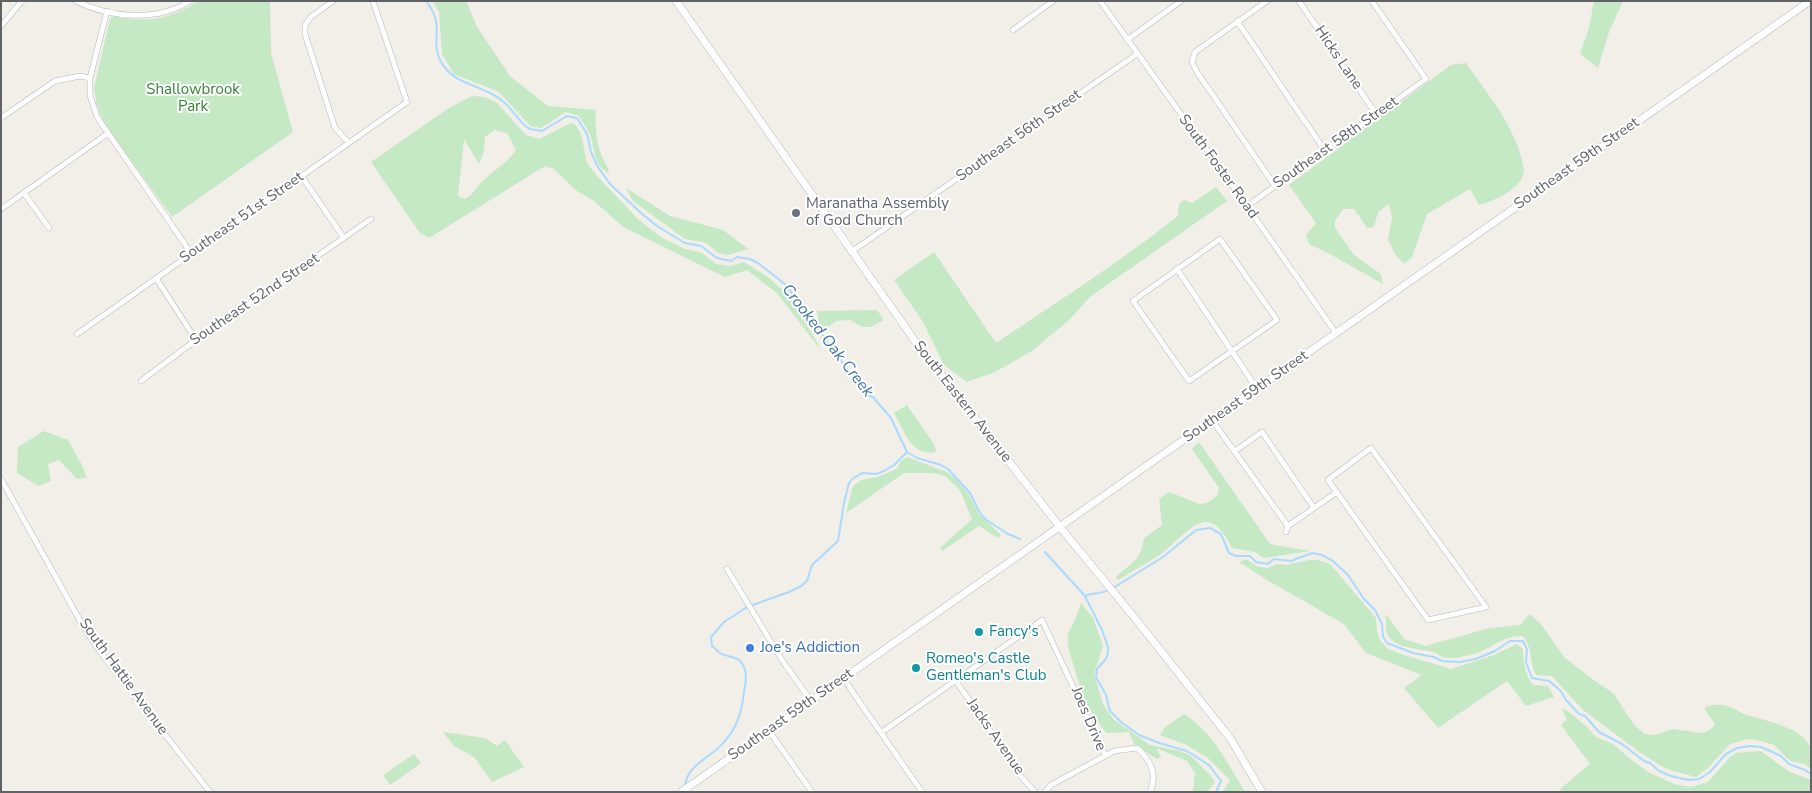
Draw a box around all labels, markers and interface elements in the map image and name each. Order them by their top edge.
street label: Hicks Lane [1310,23,1366,93]
park label: Shallowbrook Park [146,81,240,116]
street label: Southeast 56th Street [953,86,1085,186]
street label: Southeast 58th Street [1270,93,1402,193]
street label: South Foster Road [1174,111,1262,223]
street label: Southeast 59th Street [1511,114,1643,214]
street label: Southeast 51st Street [177,168,307,268]
place label: Maranatha Assembly of God Church [806,195,949,230]
marker: Maranatha Assembly of God Church [790,207,802,219]
street label: Southeast 52nd Street [187,250,323,350]
water label: Crooked Oak Creek [777,281,877,401]
street label: South Eastern Avenue [909,338,1015,466]
street label: Southeast 59th Street [1180,347,1312,447]
street label: South Hattie Avenue [75,615,171,739]
place label: Fancy's [989,623,1039,641]
marker: Fancy's [973,626,985,638]
place label: Joe's Addiction [760,639,860,657]
marker: Joe's Addiction [744,642,756,654]
place label: Romeo's Castle Gentleman's Club [926,650,1046,685]
marker: Romeo's Castle Gentleman's Club [910,662,922,674]
street label: Southeast 59th Street [725,665,857,765]
street label: Joes Drive [1066,684,1110,754]
street label: Jacks Avenue [962,695,1028,779]

